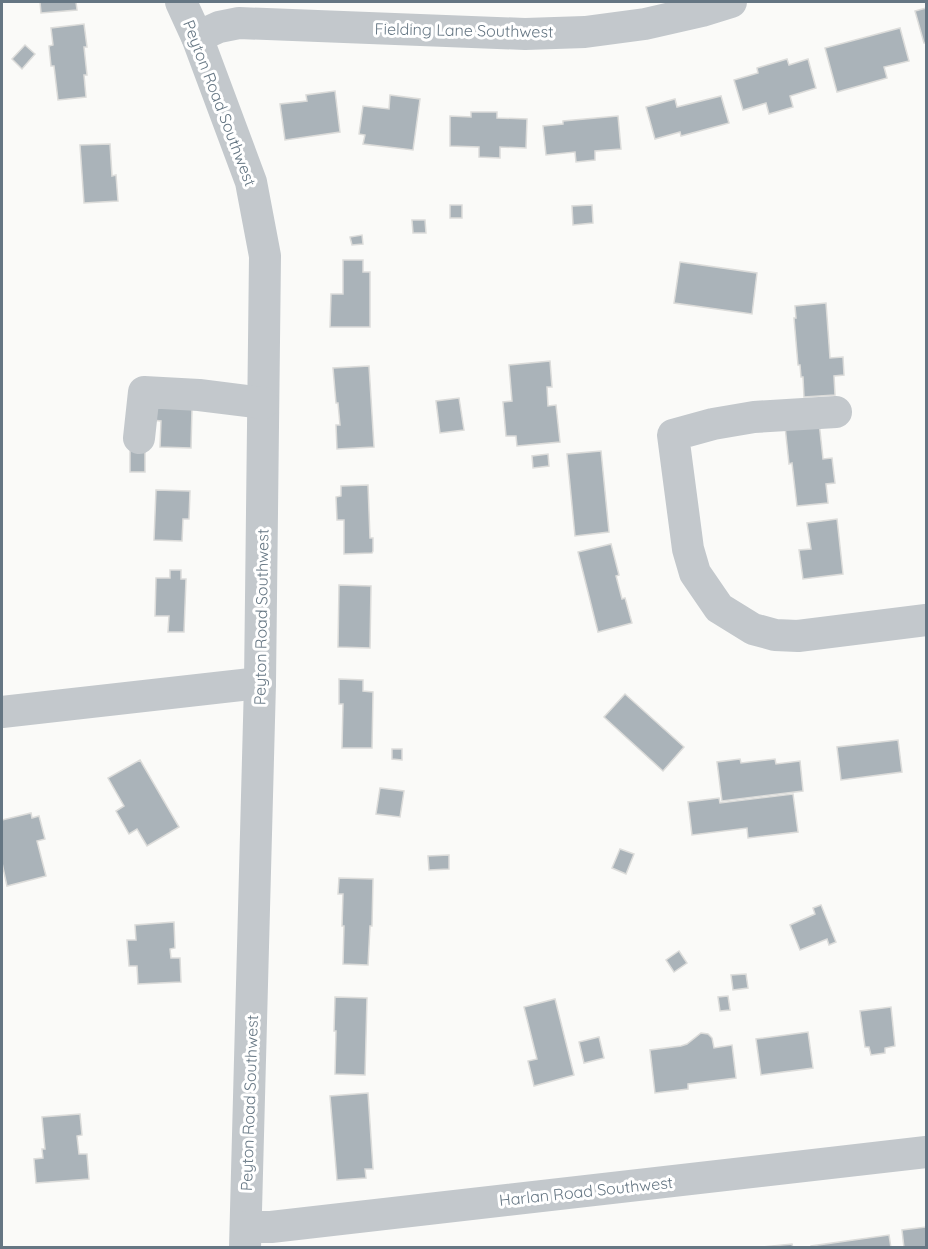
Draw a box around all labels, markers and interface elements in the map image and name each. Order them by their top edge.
street label: Peyton Road Southwest [179,17,261,189]
street label: Fielding Lane Southwest [374,18,554,42]
street label: Peyton Road Southwest [249,529,273,705]
street label: Peyton Road Southwest [236,1015,262,1191]
street label: Harlan Road Southwest [498,1172,674,1210]

